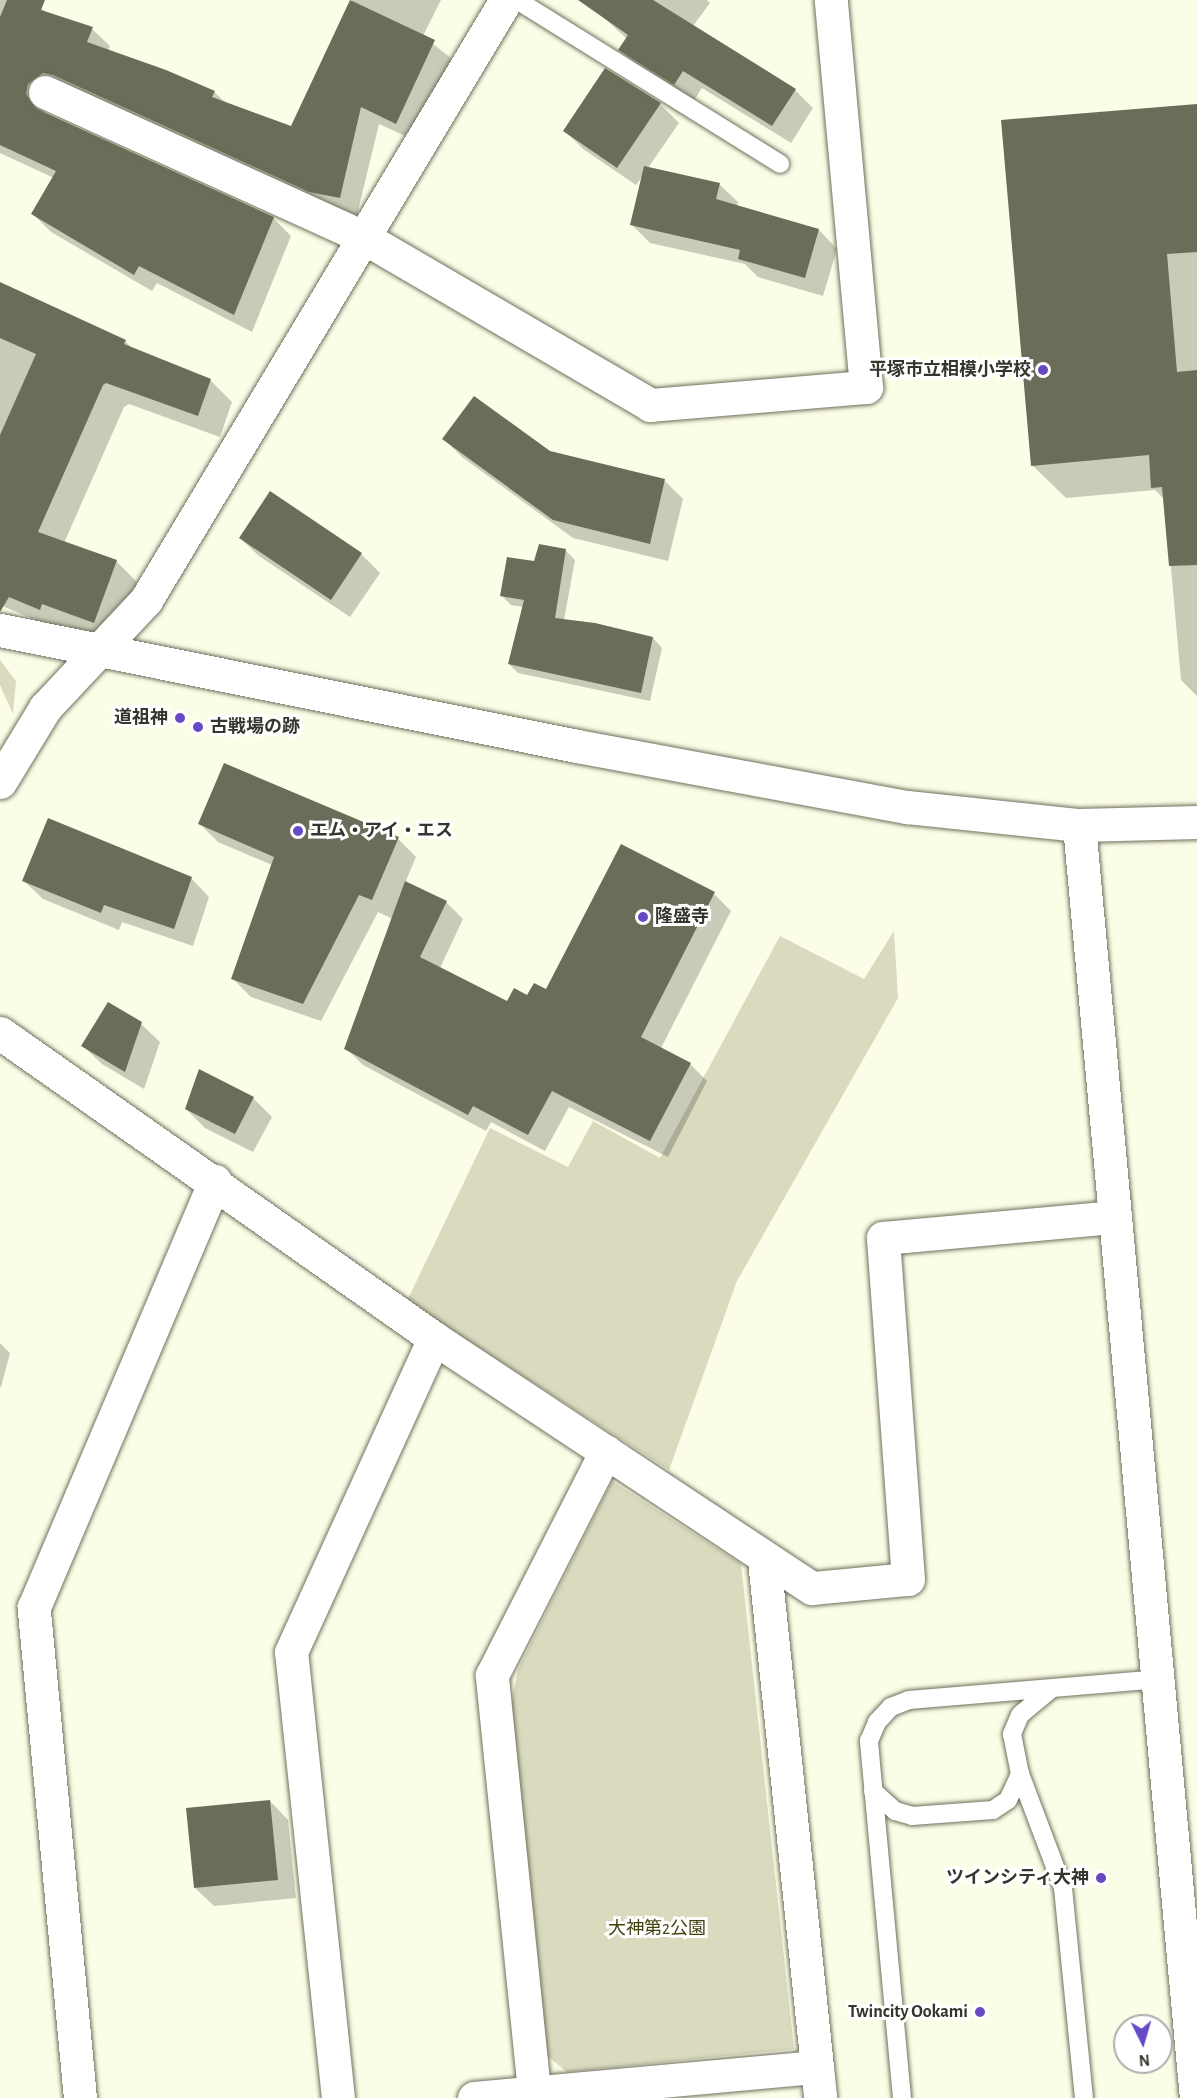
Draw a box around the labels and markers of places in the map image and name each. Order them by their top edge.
place label: 平塚市立相模小学校 [869,359,1031,381]
marker: 平塚市立相模小学校 [1036,363,1050,377]
place label: 道祖神 [114,707,168,729]
marker: 道祖神 [173,711,187,725]
place label: 古戦場の跡 [210,716,300,738]
marker: 古戦場の跡 [191,720,205,734]
place label: エム・アイ・エス [310,820,454,842]
marker: エム・アイ・エス [291,824,305,838]
place label: 隆盛寺 [655,906,709,928]
marker: 隆盛寺 [636,910,650,924]
place label: ツインシティ大神 [945,1867,1089,1889]
marker: ツインシティ大神 [1094,1871,1108,1885]
place label: Twincity Ookami [848,2001,968,2023]
marker: Twincity Ookami [973,2005,987,2019]

